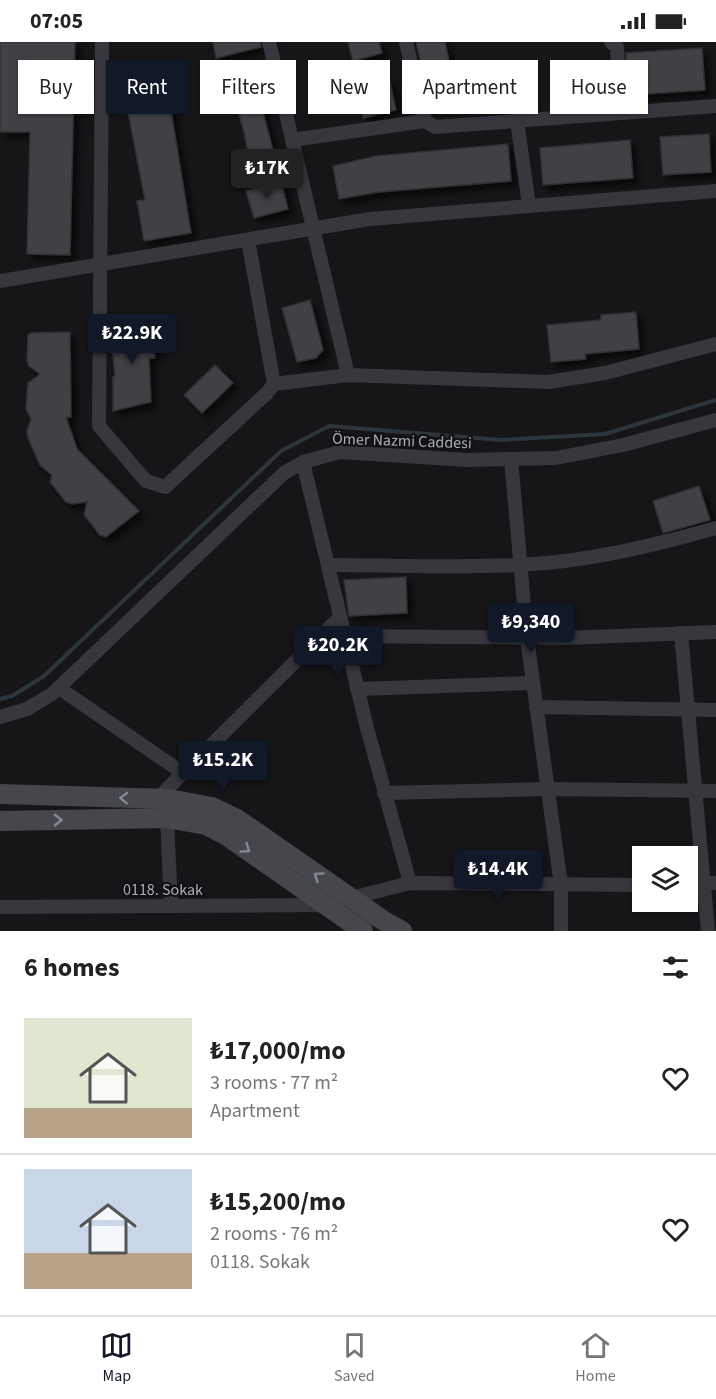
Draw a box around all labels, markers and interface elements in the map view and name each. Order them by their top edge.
text: 07:05 [30,5,83,37]
chip: Buy [18,60,94,114]
chip: Rent [106,60,188,114]
chip: Filters [200,60,296,114]
chip: New [308,60,390,114]
chip: Apartment [402,60,538,114]
chip: House [550,60,648,114]
pin: ₺17K [231,149,303,200]
text: ₺17K [245,154,289,182]
pin: ₺22.9K [83,314,181,365]
text: ₺22.9K [102,319,162,347]
street label: Ömer Nazmi Caddesi [332,428,472,454]
pin: ₺9,340 [482,603,580,654]
text: ₺9,340 [502,608,560,636]
pin: ₺20.2K [289,626,387,677]
text: ₺20.2K [308,631,368,659]
pin: ₺15.2K [174,741,272,792]
text: ₺15.2K [193,746,253,774]
one-way arrow [119,792,128,804]
one-way arrow [54,814,63,826]
one-way arrow [240,842,251,853]
map controls [632,846,698,912]
button: layers [632,846,698,912]
pin: ₺14.4K [449,850,547,901]
text: ₺14.4K [468,855,528,883]
one-way arrow [314,872,325,883]
street label: 0118. Sokak [123,879,203,901]
text: 6 homes [24,949,119,986]
icon: filters [659,951,692,984]
text: ₺17,000/mo [210,1032,346,1069]
icon: home [72,1042,144,1114]
icon: heart [659,1062,692,1095]
text: 3 rooms · 77 m² [210,1069,338,1097]
text: Apartment [210,1097,300,1125]
text: ₺15,200/mo [210,1183,346,1220]
icon: home [72,1193,144,1265]
icon: heart [659,1213,692,1246]
text: 2 rooms · 76 m² [210,1220,338,1248]
text: 0118. Sokak [210,1248,310,1276]
tab: Map [100,1329,133,1387]
tab: Saved [334,1329,375,1387]
tab: Home [575,1329,616,1387]

